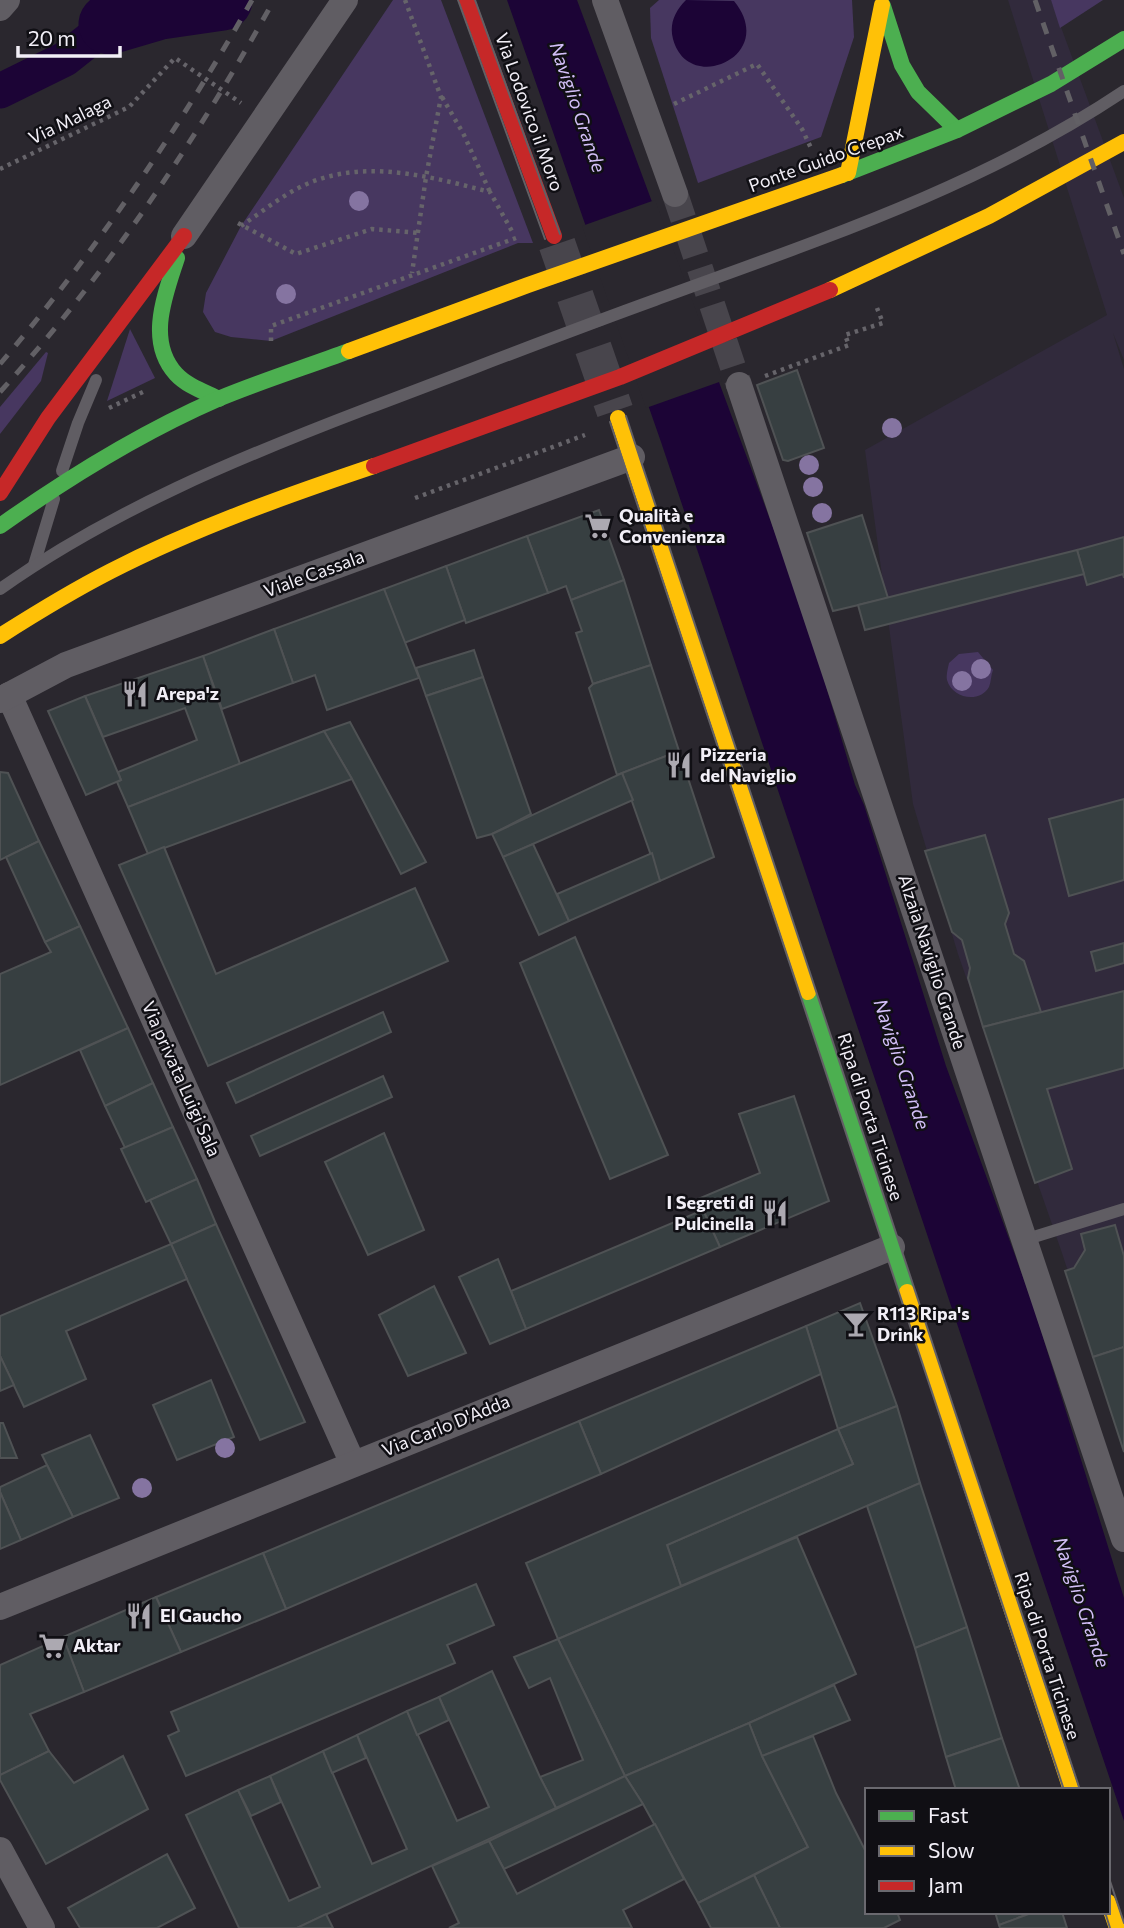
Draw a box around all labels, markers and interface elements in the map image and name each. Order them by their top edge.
scale bar [18,14,119,58]
text: 20 m [28,25,76,50]
street label: Via Lodovico il Moro [491,29,569,194]
water label: Naviglio Grande [545,38,612,175]
street label: Via Malaga [25,90,115,149]
street label: Ponte Guido Crepax [745,120,906,196]
place label: Qualità e Convenienza [619,504,725,547]
supermarket icon: Qualità e Convenienza [583,511,613,541]
street label: Viale Cassala [260,545,367,601]
restaurant icon: Arepa'z [120,679,150,709]
place label: Arepa'z [156,682,219,704]
place label: Pizzeria del Naviglio [700,743,797,786]
restaurant icon: Pizzeria del Naviglio [664,750,694,780]
street label: Alzaia Naviglio Grande [894,872,972,1052]
water label: Naviglio Grande [869,995,936,1132]
street label: Via privata Luigi Sala [138,997,226,1160]
street label: Ripa di Porta Ticinese [833,1030,908,1203]
place label: I Segreti di Pulcinella [667,1191,754,1234]
restaurant icon: I Segreti di Pulcinella [760,1198,790,1228]
place label: R113 Ripa's Drink [877,1302,970,1345]
bar icon: R113 Ripa's Drink [841,1309,871,1339]
street label: Via Carlo D'Adda [379,1389,513,1461]
water label: Naviglio Grande [1049,1533,1116,1670]
street label: Ripa di Porta Ticinese [1010,1569,1085,1742]
restaurant icon: El Gaucho [124,1601,154,1631]
place label: El Gaucho [160,1604,242,1626]
supermarket icon: Aktar [37,1631,67,1661]
place label: Aktar [73,1634,121,1656]
legend [865,1788,1110,1914]
text: Fast [928,1802,969,1827]
text: Slow [928,1837,975,1862]
text: Jam [928,1872,963,1897]

